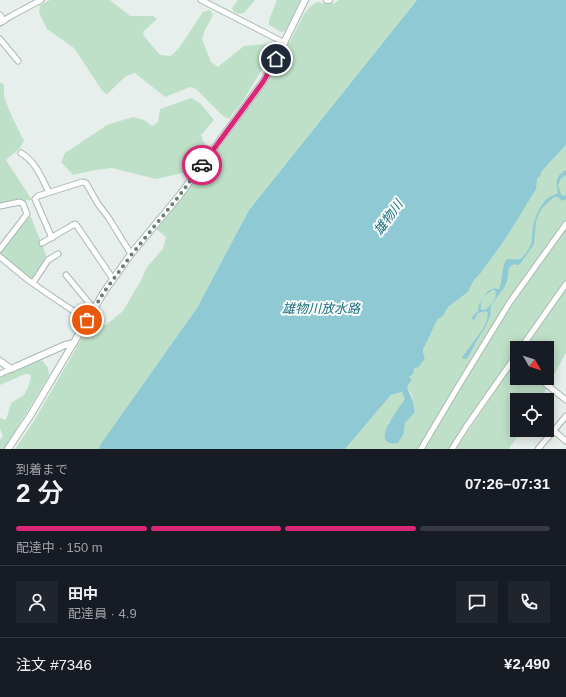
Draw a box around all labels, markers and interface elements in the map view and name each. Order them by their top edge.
pin [259,42,293,76]
icon: home [265,48,287,70]
courier [182,145,222,185]
icon: car [191,154,213,176]
water label: 雄物川 [371,195,407,237]
water label: 雄物川放水路 [282,301,361,316]
pin [70,303,104,337]
icon: bag [76,309,98,331]
north arrow [510,341,554,385]
map controls [510,341,554,437]
button: locate [510,393,554,437]
text: 到着まで [16,462,68,477]
text: 07:26–07:31 [465,475,550,492]
text: 2 分 [16,478,64,508]
text: 配達中 · 150 m [16,540,103,555]
button: person [16,581,58,623]
button: chat [456,581,498,623]
button: phone [508,581,550,623]
text: 田中 [68,585,98,602]
text: 配達員 · 4.9 [68,606,137,621]
text: ¥2,490 [504,655,550,672]
text: 注文 #7346 [16,656,92,673]

